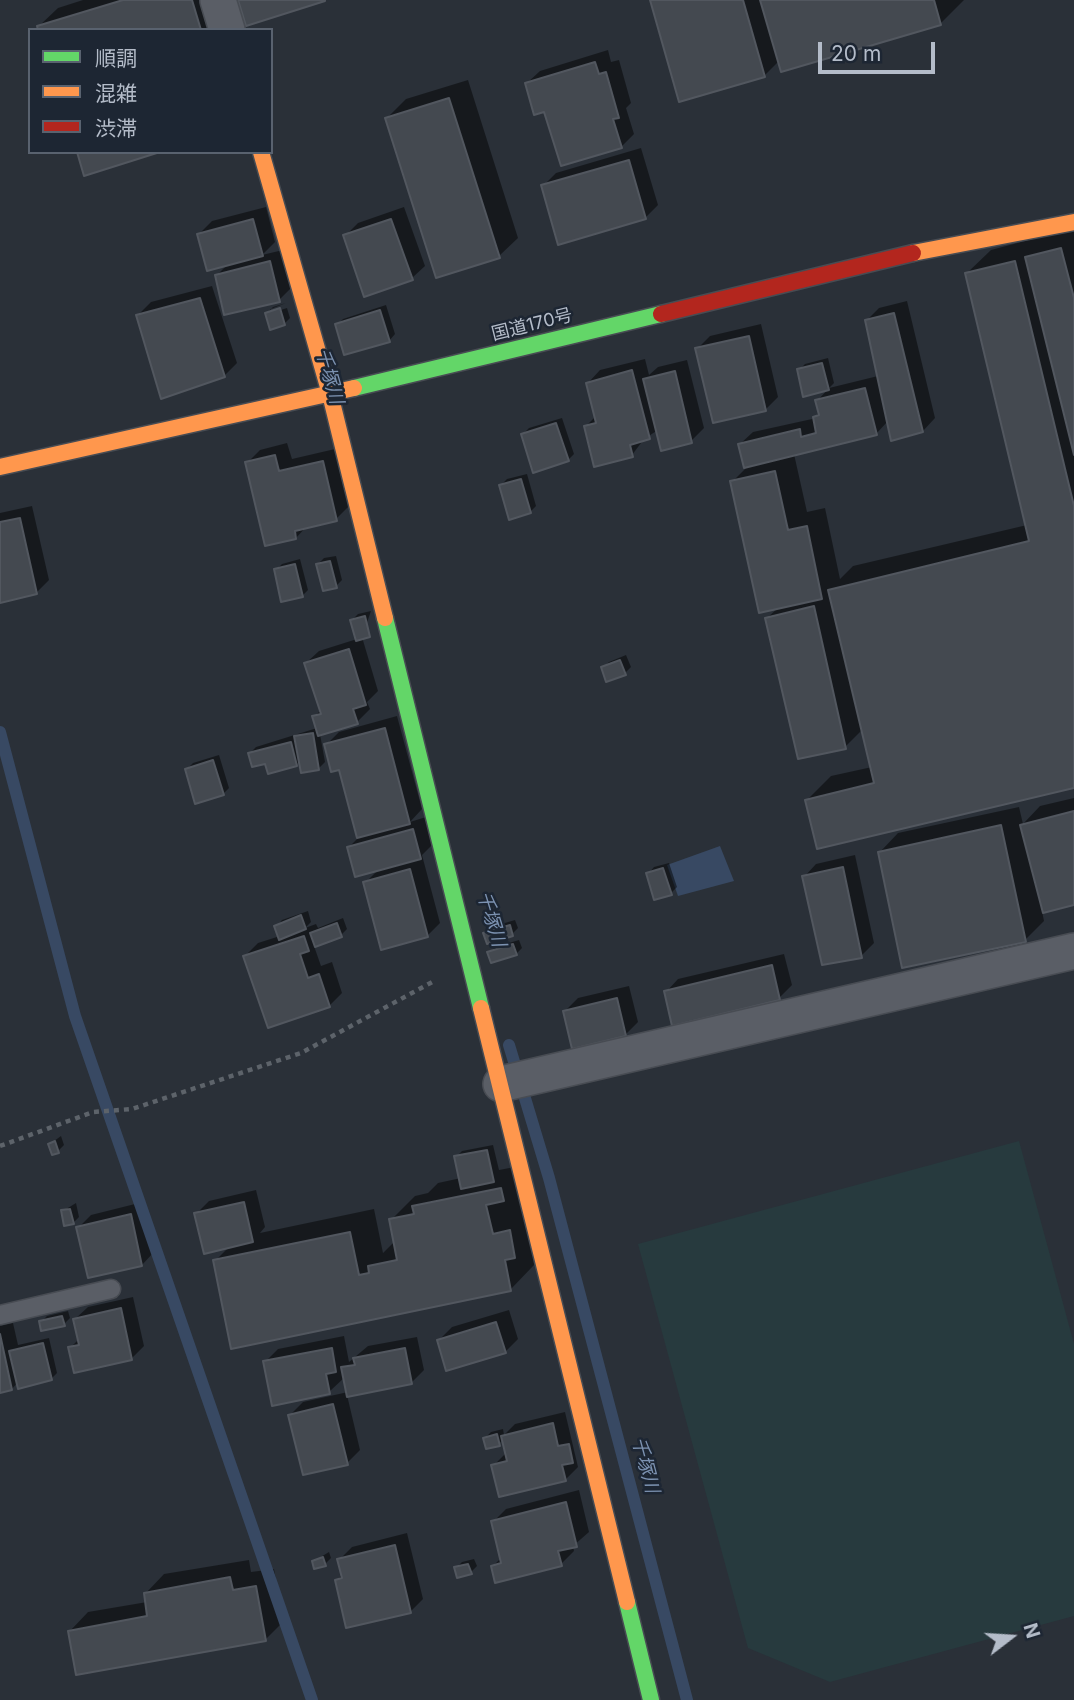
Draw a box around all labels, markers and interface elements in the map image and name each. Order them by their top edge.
legend [28,28,273,154]
scale bar [822,28,939,72]
text: 20 m [831,41,881,66]
text: 順調 [95,46,137,71]
text: 混雑 [95,81,137,106]
text: 渋滞 [95,116,137,141]
street label: 国道170号 [489,305,575,345]
water label: 千塚川 [310,345,348,407]
water label: 千塚川 [472,888,510,950]
water label: 千塚川 [627,1435,663,1495]
north arrow [976,1602,1046,1672]
text: N [1018,1620,1045,1641]

